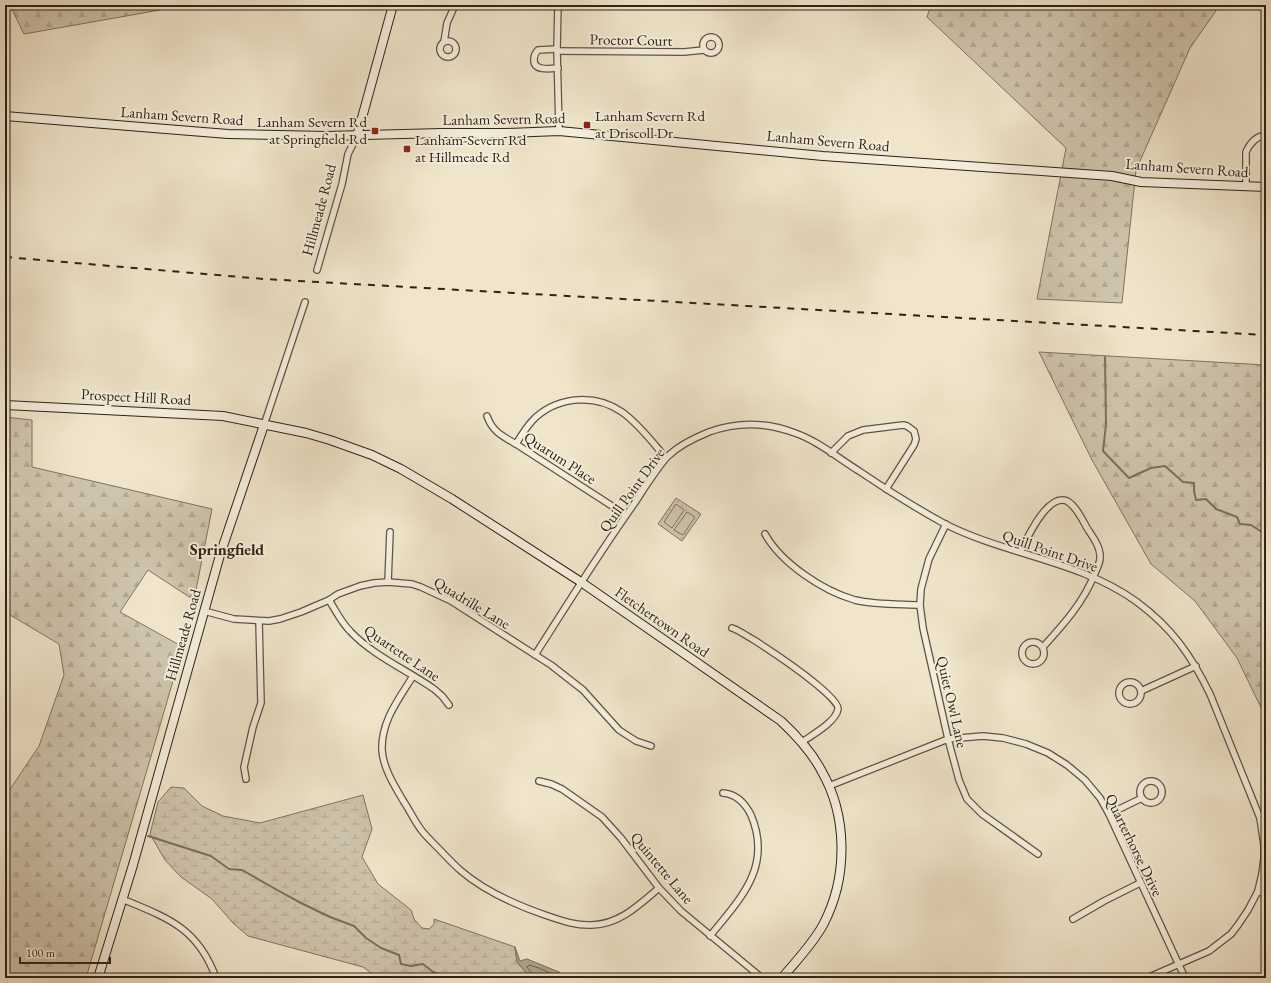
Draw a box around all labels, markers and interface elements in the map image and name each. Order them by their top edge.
street label: Proctor Court [590,29,673,50]
street label: Lanham Severn Road [120,102,245,129]
place label: Lanham Severn Rd at Driscoll Dr [595,106,706,142]
street label: Lanham Severn Road [442,108,566,129]
place label: Lanham Severn Rd at Springfield Rd [257,112,367,148]
marker: Lanham Severn Rd at Driscoll Dr [582,120,592,130]
marker: Lanham Severn Rd at Springfield Rd [370,126,380,136]
street label: Lanham Severn Road [766,126,891,155]
place label: Lanham-Severn Rd at Hillmeade Rd [415,130,527,166]
marker: Lanham-Severn Rd at Hillmeade Rd [402,144,412,154]
street label: Lanham Severn Road [1125,154,1250,181]
street label: Hillmeade Road [297,161,340,258]
street label: Prospect Hill Road [80,384,192,409]
street label: Quarum Place [521,427,600,488]
street label: Quill Point Drive [595,444,669,536]
street label: Quill Point Drive [1000,525,1100,576]
district label: Springfield [190,539,264,560]
street label: Quadrille Lane [430,572,514,633]
street label: Fletchertown Road [611,582,714,661]
street label: Hillmeade Road [160,586,205,683]
street label: Quartette Lane [361,620,444,685]
street label: Quiet Owl Lane [933,654,972,750]
street label: Quarterhorse Drive [1101,790,1168,899]
street label: Quintette Lane [627,828,698,908]
scale bar [20,939,110,965]
text: 100 m [26,945,56,961]

